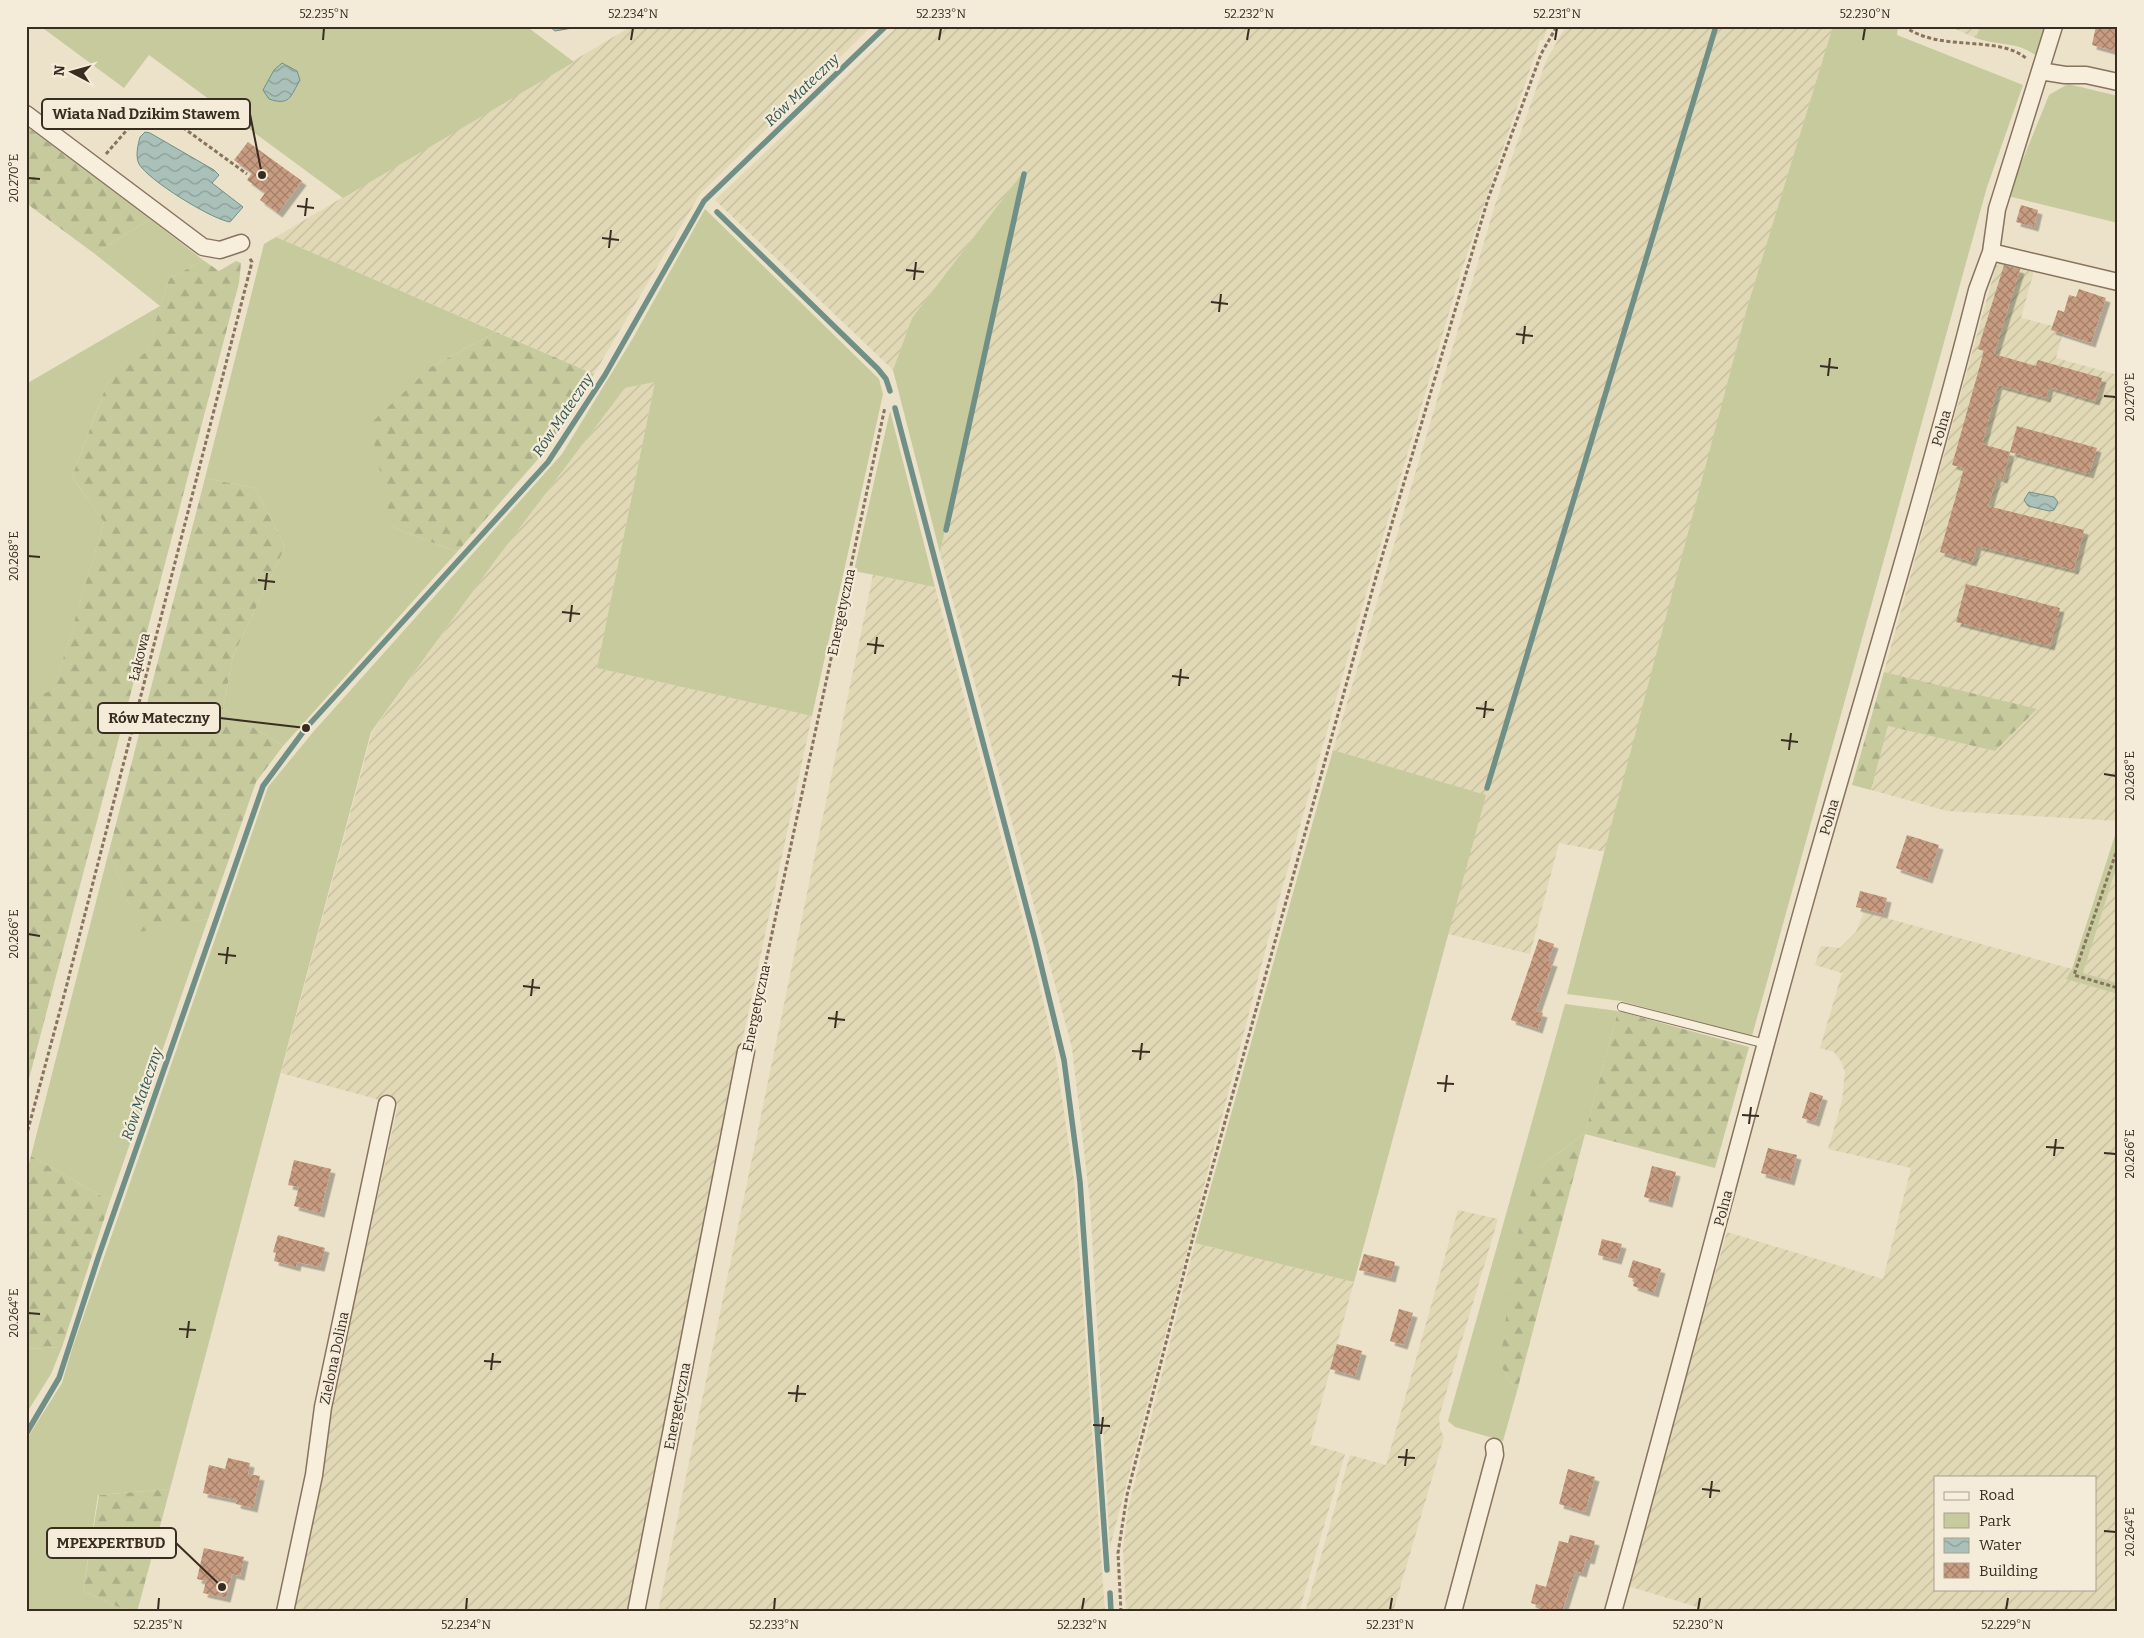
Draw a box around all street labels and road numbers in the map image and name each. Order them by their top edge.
street label: Polna [1928,408,1955,448]
street label: Energetyczna [824,567,859,657]
street label: Łąkowa [125,631,154,683]
street label: Polna [1816,797,1843,837]
street label: Energetyczna [739,963,774,1053]
street label: Polna [1711,1188,1737,1228]
street label: Zielona Dolina [316,1310,353,1406]
street label: Energetyczna [661,1361,694,1451]

